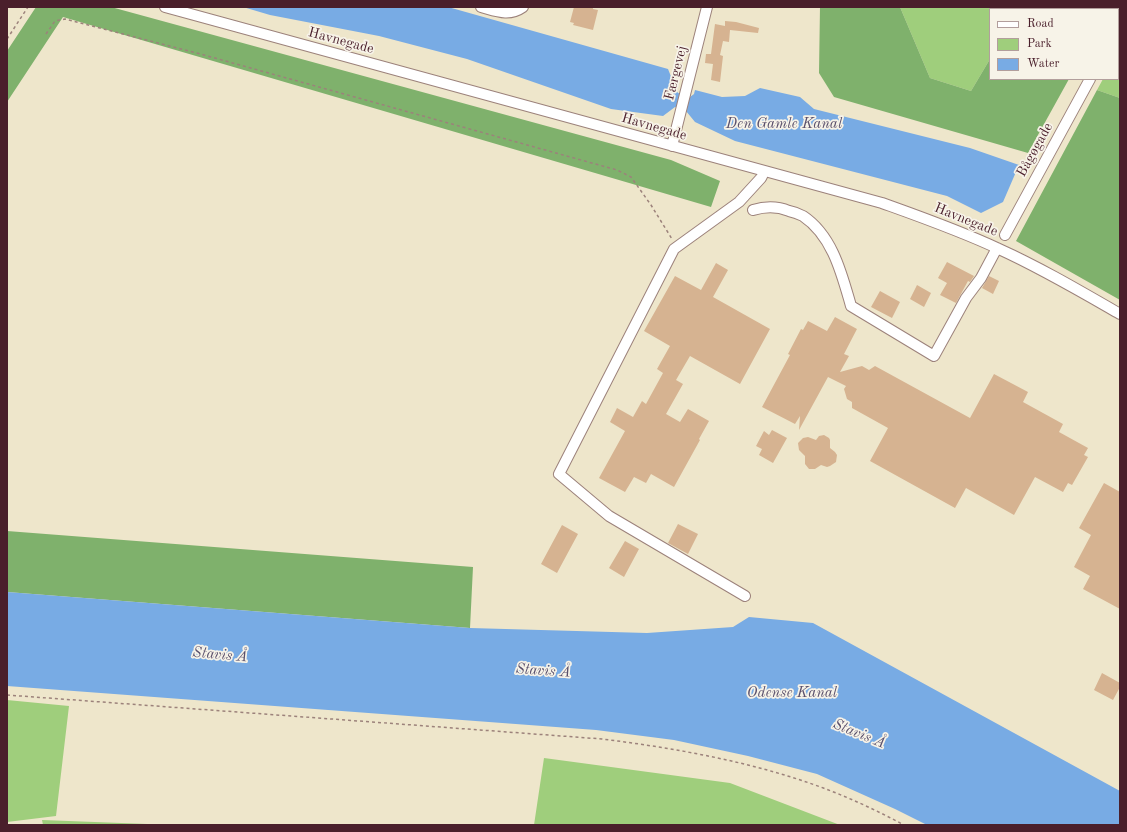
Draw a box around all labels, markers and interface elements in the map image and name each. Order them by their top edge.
legend [989,8,1119,80]
text: Road [1027,18,1054,30]
street label: Havnegade [306,24,376,58]
text: Park [1027,38,1052,50]
street label: Færgevej [661,44,691,102]
text: Water [1027,58,1059,70]
street label: Havnegade [619,110,689,144]
water label: Den Gamle Kanal [726,115,842,133]
street label: Bågøgade [1013,120,1057,180]
street label: Havnegade [932,200,1000,240]
water label: Stavis Å [192,644,248,666]
water label: Stavis Å [515,660,571,682]
water label: Odense Kanal [747,684,837,702]
water label: Stavis Å [830,715,888,753]

